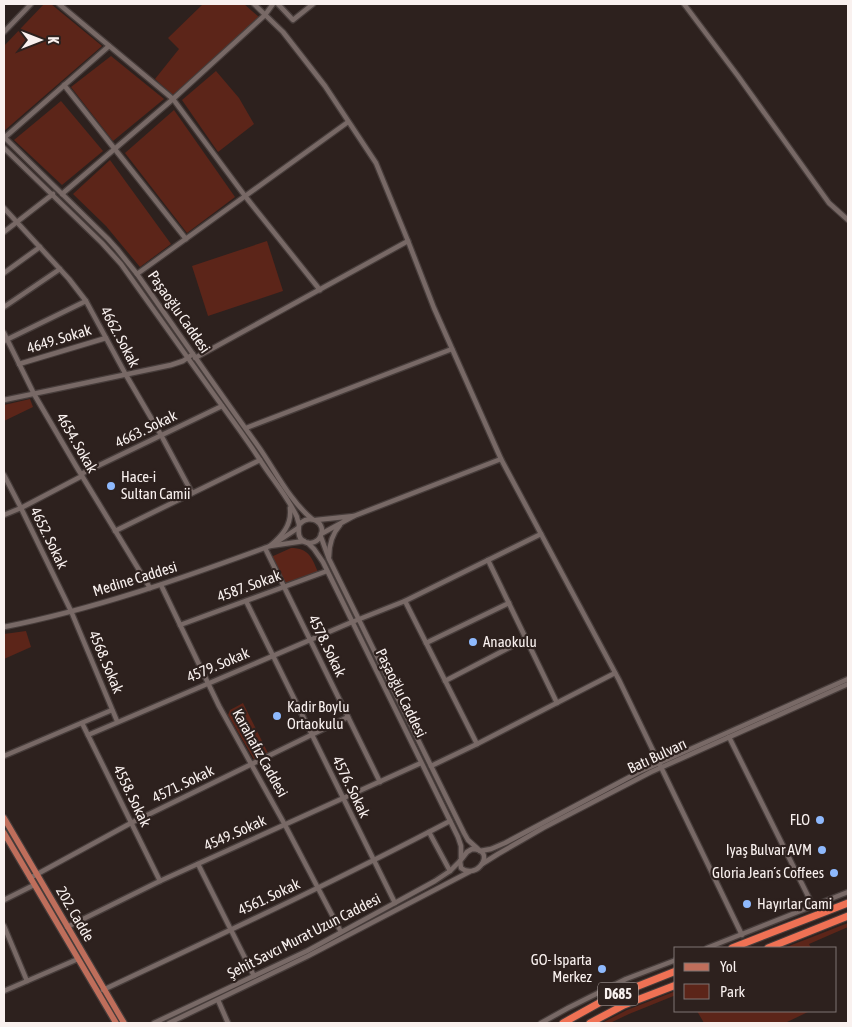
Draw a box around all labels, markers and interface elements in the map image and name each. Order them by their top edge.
north arrow [15,15,65,65]
text: K [45,37,61,44]
street label: Paşaoğlu Caddesi [145,267,214,356]
street label: 4662. Sokak [97,303,144,370]
street label: 4649. Sokak [25,321,93,356]
street label: 4663. Sokak [112,406,180,451]
street label: 4654. Sokak [53,410,102,476]
place label: Hace-i Sultan Camii [121,468,191,502]
marker: Hace-i Sultan Camii [105,480,117,492]
street label: 4652. Sokak [27,504,72,572]
street label: Medine Caddesi [91,558,179,599]
street label: 4587. Sokak [215,566,283,605]
street label: 4578. Sokak [305,612,350,680]
street label: 4568. Sokak [86,628,127,696]
place label: Anaokulu [483,633,537,650]
marker: Anaokulu [467,636,479,648]
street label: 4579. Sokak [184,644,252,685]
street label: Paşaoğlu Caddesi [373,646,430,740]
place label: Kadir Boylu Ortaokulu [287,698,349,732]
street label: Karahafız Caddesi [229,706,292,800]
marker: Kadir Boylu Ortaokulu [271,710,283,722]
street label: Batı Bulvarı [625,735,689,777]
street label: 4576. Sokak [329,753,374,821]
street label: 4571. Sokak [149,761,217,806]
street label: 4558. Sokak [110,762,155,830]
street label: 4549. Sokak [201,811,269,854]
place label: FLO [790,811,810,828]
marker: FLO [814,814,826,826]
place label: Iyaş Bulvar AVM [726,841,812,858]
marker: Iyaş Bulvar AVM [816,844,828,856]
place label: Gloria Jean´s Coffees [712,864,824,881]
marker: Gloria Jean´s Coffees [828,867,840,879]
street label: 4561. Sokak [235,875,303,918]
street label: 202. Cadde [53,883,98,944]
street label: Şehit Savcı Murat Uzun Caddesi [224,889,383,982]
place label: Hayırlar Cami [757,895,832,912]
marker: Hayırlar Cami [741,898,753,910]
legend [674,947,837,1012]
place label: GO- Isparta Merkez [531,951,593,985]
text: Yol [720,958,737,975]
marker: GO- Isparta Merkez [596,963,608,975]
road number: D685 [598,982,638,1006]
text: Park [720,983,745,1000]

